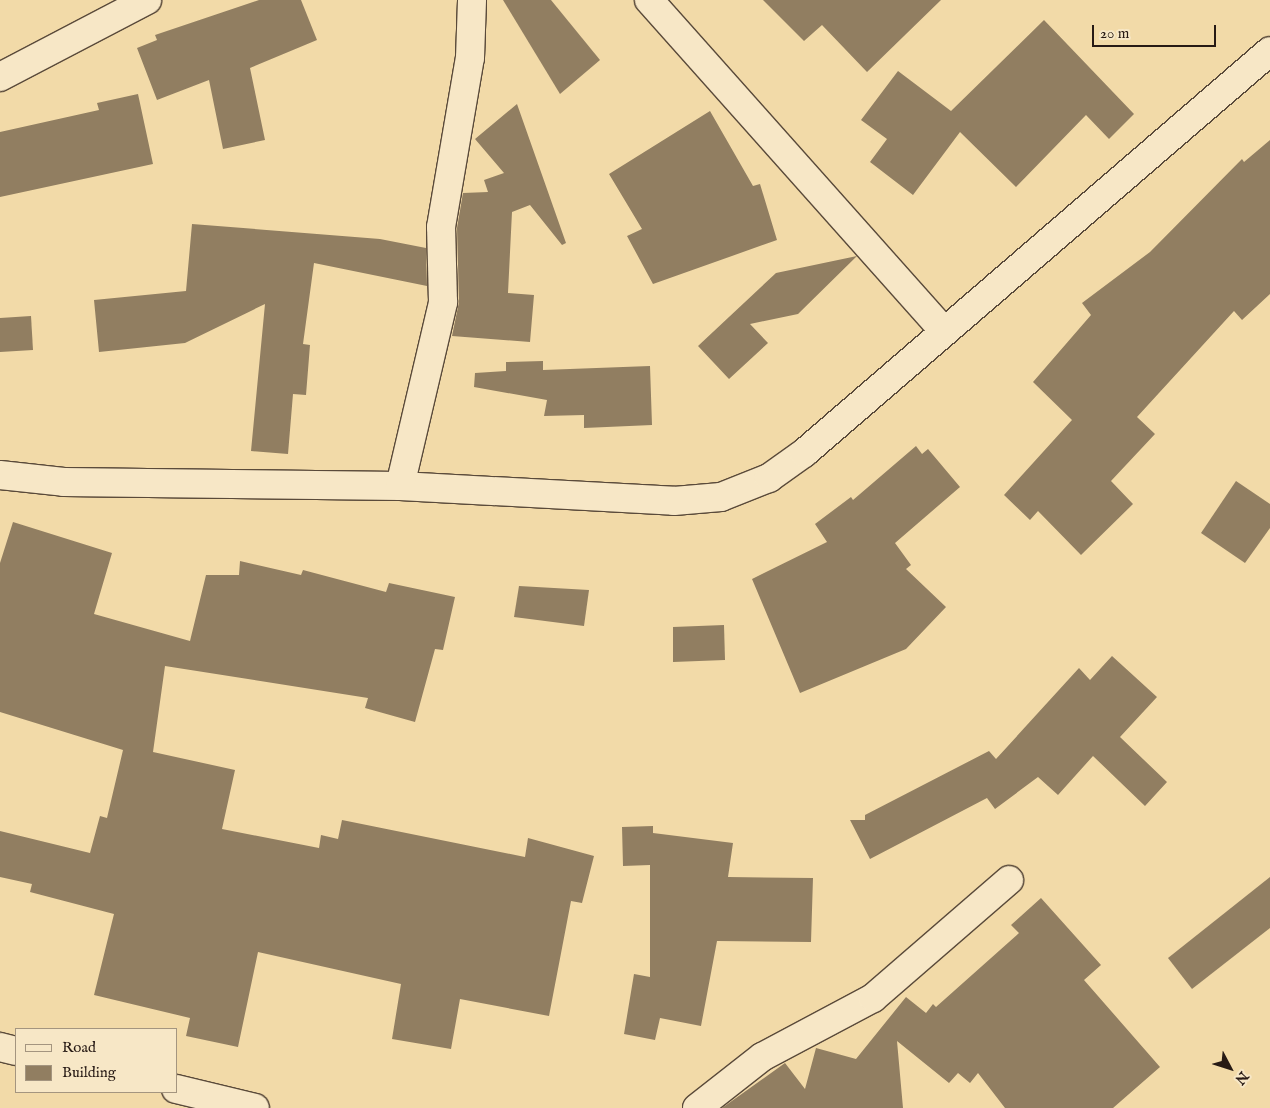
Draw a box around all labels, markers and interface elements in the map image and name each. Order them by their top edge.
scale bar [1095,15,1219,47]
text: 20 m [1100,24,1129,43]
legend [15,1028,178,1093]
text: Road [62,1038,96,1057]
north arrow [1205,1043,1255,1093]
text: Building [62,1063,116,1082]
text: N [1231,1067,1252,1088]

